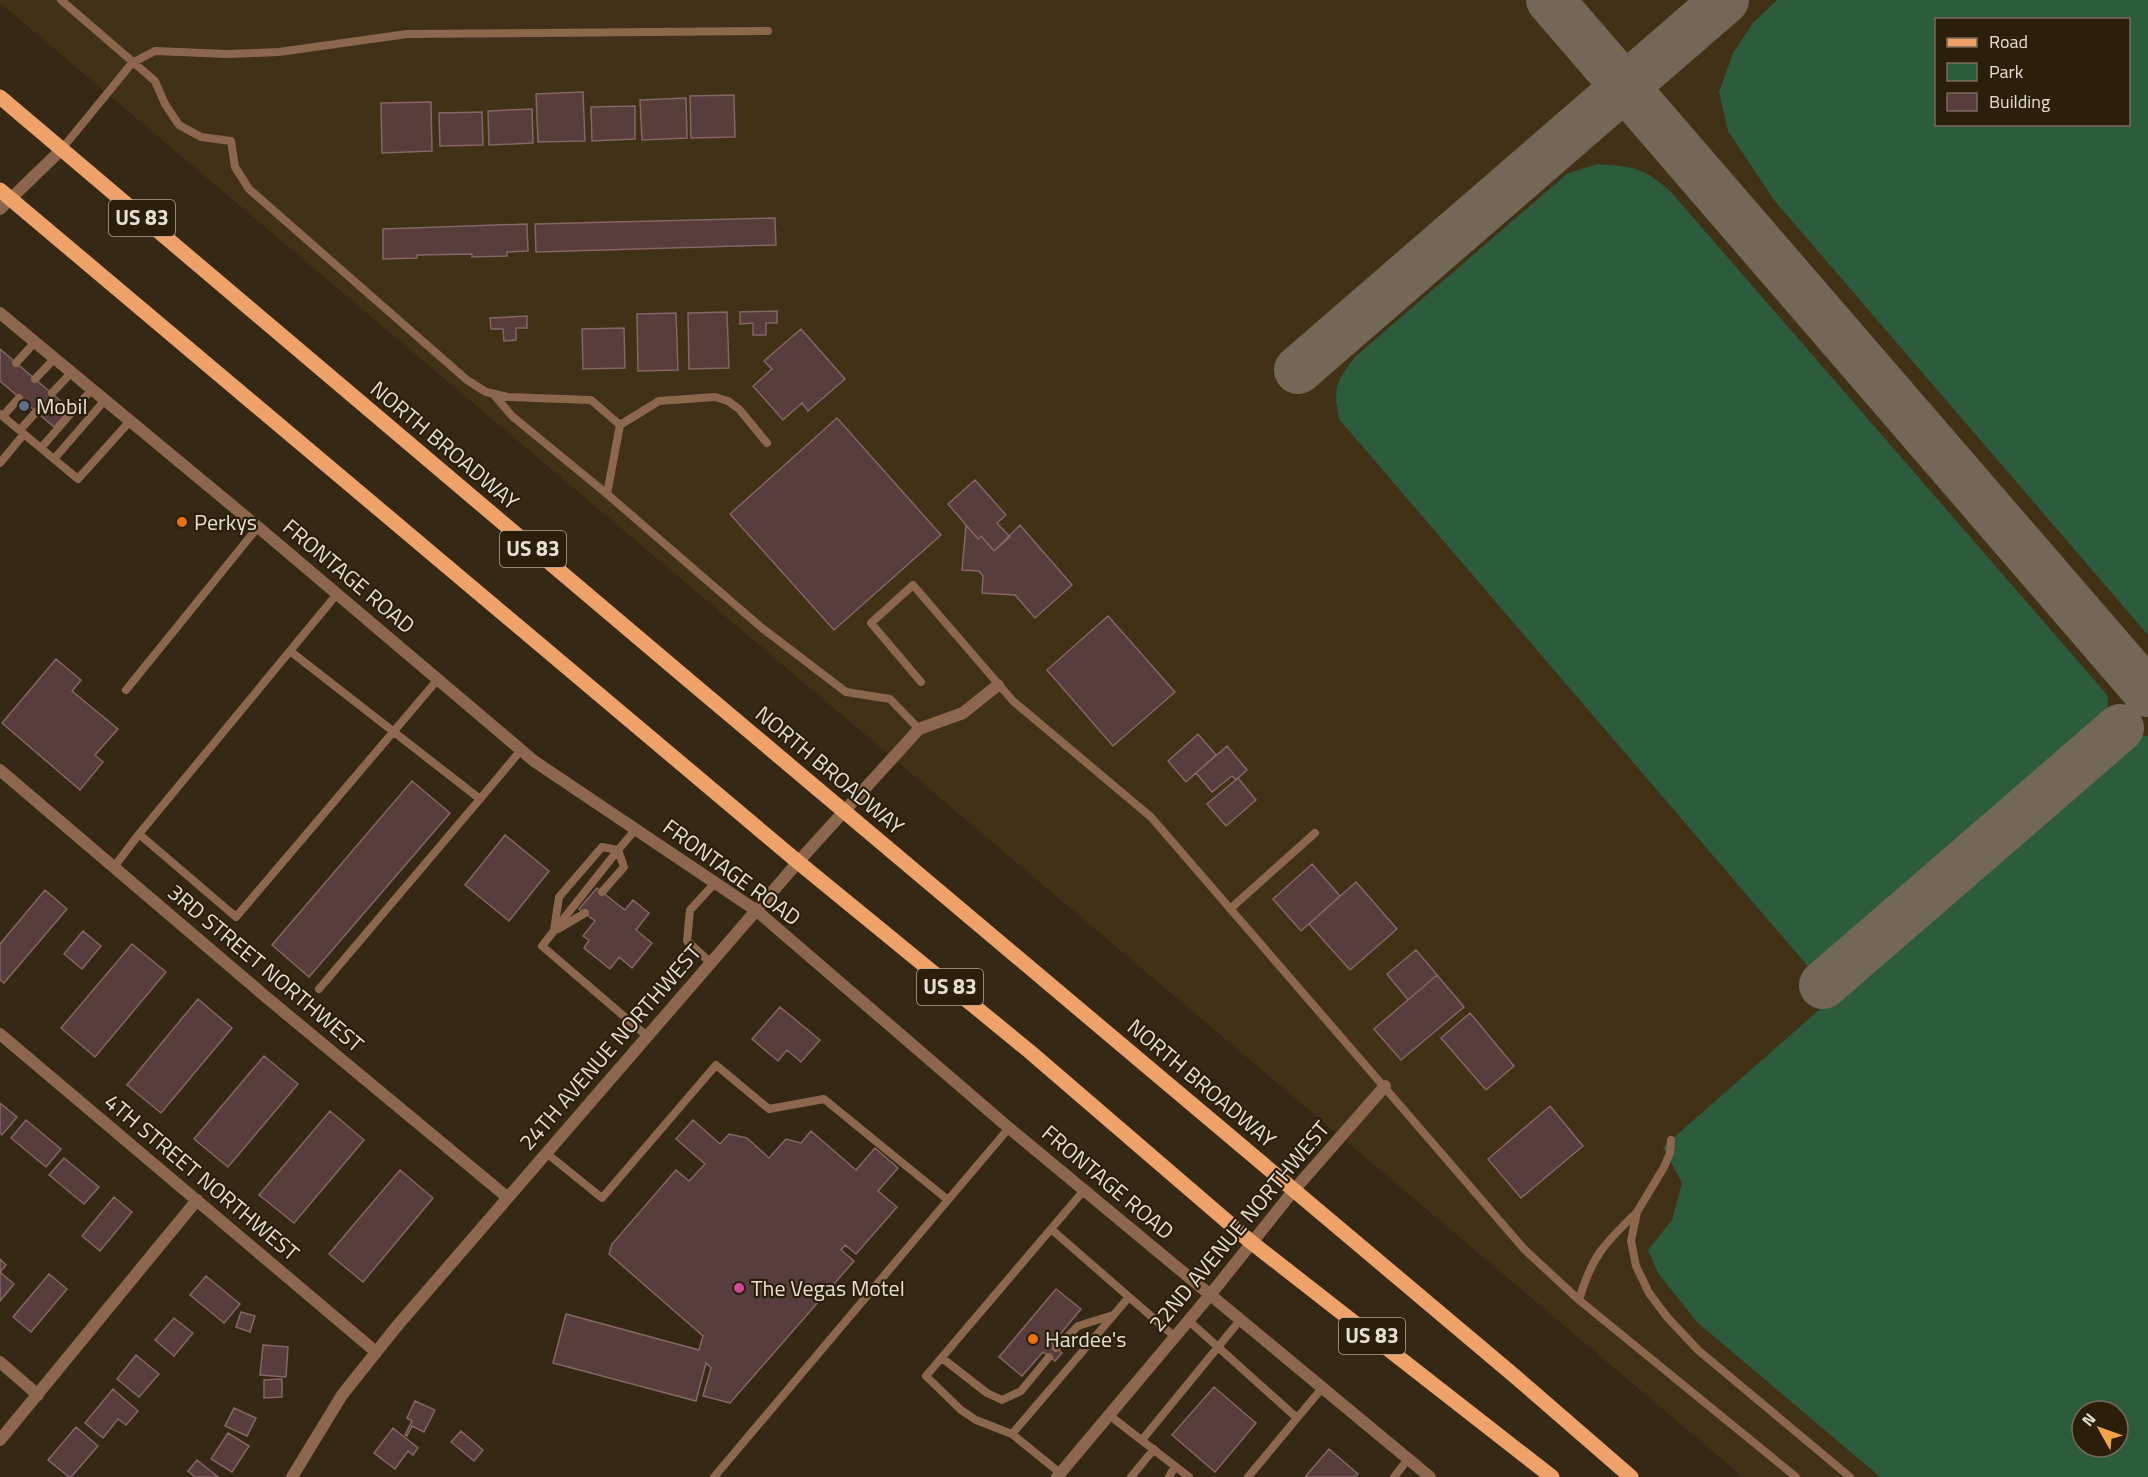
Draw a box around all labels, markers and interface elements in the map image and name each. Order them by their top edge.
legend [1935,18,2130,126]
text: Road [1989,28,2028,55]
text: Park [1989,58,2024,85]
text: Building [1989,88,2050,115]
road number: US 83 [109,200,175,236]
street label: NORTH BROADWAY [363,372,527,518]
place label: Mobil [36,389,87,423]
marker: Mobil [17,399,31,413]
place label: Perkys [194,505,257,539]
street label: FRONTAGE ROAD [275,510,423,642]
marker: Perkys [175,515,189,529]
road number: US 83 [500,531,566,567]
street label: NORTH BROADWAY [748,697,912,843]
street label: FRONTAGE ROAD [656,810,808,934]
street label: 3RD STREET NORTHWEST [160,876,372,1061]
street label: 24TH AVENUE NORTHWEST [511,936,710,1158]
road number: US 83 [917,969,983,1005]
street label: NORTH BROADWAY [1120,1010,1284,1156]
street label: 4TH STREET NORTHWEST [97,1085,307,1269]
street label: 22ND AVENUE NORTHWEST [1140,1113,1338,1339]
street label: FRONTAGE ROAD [1034,1116,1182,1248]
place label: The Vegas Motel [751,1271,905,1305]
marker: The Vegas Motel [732,1281,746,1295]
road number: US 83 [1339,1318,1405,1354]
place label: Hardee's [1045,1322,1126,1356]
marker: Hardee's [1026,1332,1040,1346]
north arrow [2070,1399,2130,1459]
text: N [2076,1407,2101,1431]

